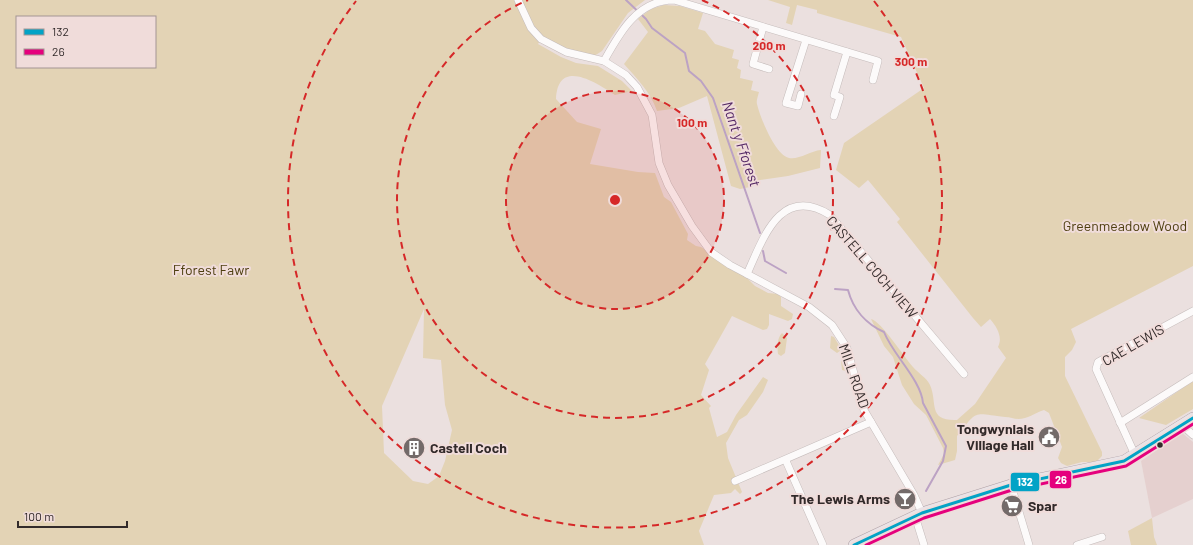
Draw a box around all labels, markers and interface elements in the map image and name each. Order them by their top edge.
legend [16,16,156,68]
text: 132 [52,24,69,38]
text: 200 m [753,38,785,52]
text: 26 [52,44,65,58]
text: 300 m [895,54,927,68]
water label: Nant y Fforest [719,99,765,189]
text: 100 m [677,115,707,129]
centre of rings [608,193,622,207]
street label: CASTELL COCH VIEW [823,212,921,321]
park label: Greenmeadow Wood [1063,217,1187,234]
park label: Fforest Fawr [173,261,249,278]
street label: CAE LEWIS [1099,320,1167,369]
street label: MILL ROAD [836,342,873,410]
place label: Tongwynlais Village Hall [957,420,1034,453]
public building icon: Tongwynlais Village Hall [1036,424,1062,450]
building icon: Castell Coch [401,435,427,461]
place label: Castell Coch [430,439,507,456]
unlabelled marker [1155,440,1165,450]
line badge: 26 [1049,470,1072,489]
line badge: 132 [1010,472,1040,492]
text: 26 [1055,473,1067,486]
text: 132 [1017,475,1033,488]
bar icon: The Lewis Arms [892,486,918,512]
place label: The Lewis Arms [791,490,890,507]
supermarket icon: Spar [999,493,1025,519]
place label: Spar [1028,497,1058,514]
scale bar [18,503,127,529]
text: 100 m [24,509,54,523]

